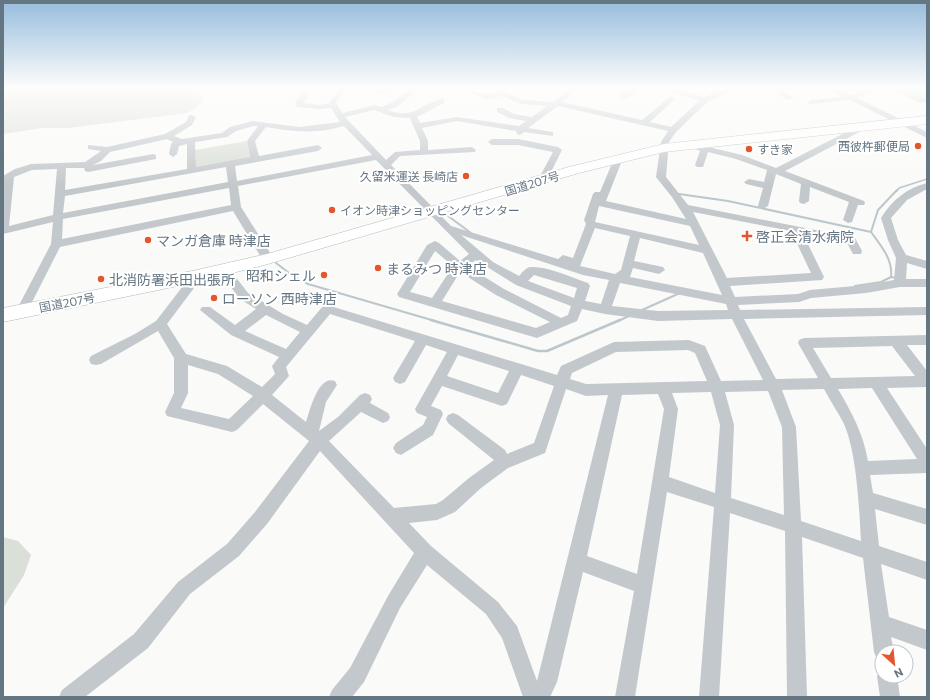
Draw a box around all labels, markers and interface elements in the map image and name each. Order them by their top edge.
place label: 西彼杵郵便局 [838,139,910,153]
marker: 西彼杵郵便局 [913,141,923,151]
place label: すき家 [757,142,793,156]
marker: すき家 [744,144,754,154]
street label: 国道207号 [503,168,561,198]
place label: 久留米運送 長崎店 [360,169,458,183]
marker: 久留米運送 長崎店 [461,171,471,181]
place label: イオン時津ショッピングセンター [340,203,520,217]
marker: イオン時津ショッピングセンター [327,205,337,215]
place label: 啓正会清水病院 [756,228,854,245]
marker: 啓正会清水病院 [741,230,753,242]
place label: マンガ倉庫 時津店 [156,232,271,249]
marker: マンガ倉庫 時津店 [143,235,153,245]
place label: まるみつ 時津店 [386,260,487,277]
marker: まるみつ 時津店 [373,263,383,273]
place label: 昭和シェル [246,267,316,284]
marker: 昭和シェル [319,270,329,280]
place label: 北消防署浜田出張所 [109,271,235,288]
marker: 北消防署浜田出張所 [96,274,106,284]
street label: 国道207号 [38,290,96,314]
place label: ローソン 西時津店 [222,290,337,307]
marker: ローソン 西時津店 [209,293,219,303]
north arrow [874,644,914,684]
text: N [892,666,905,681]

